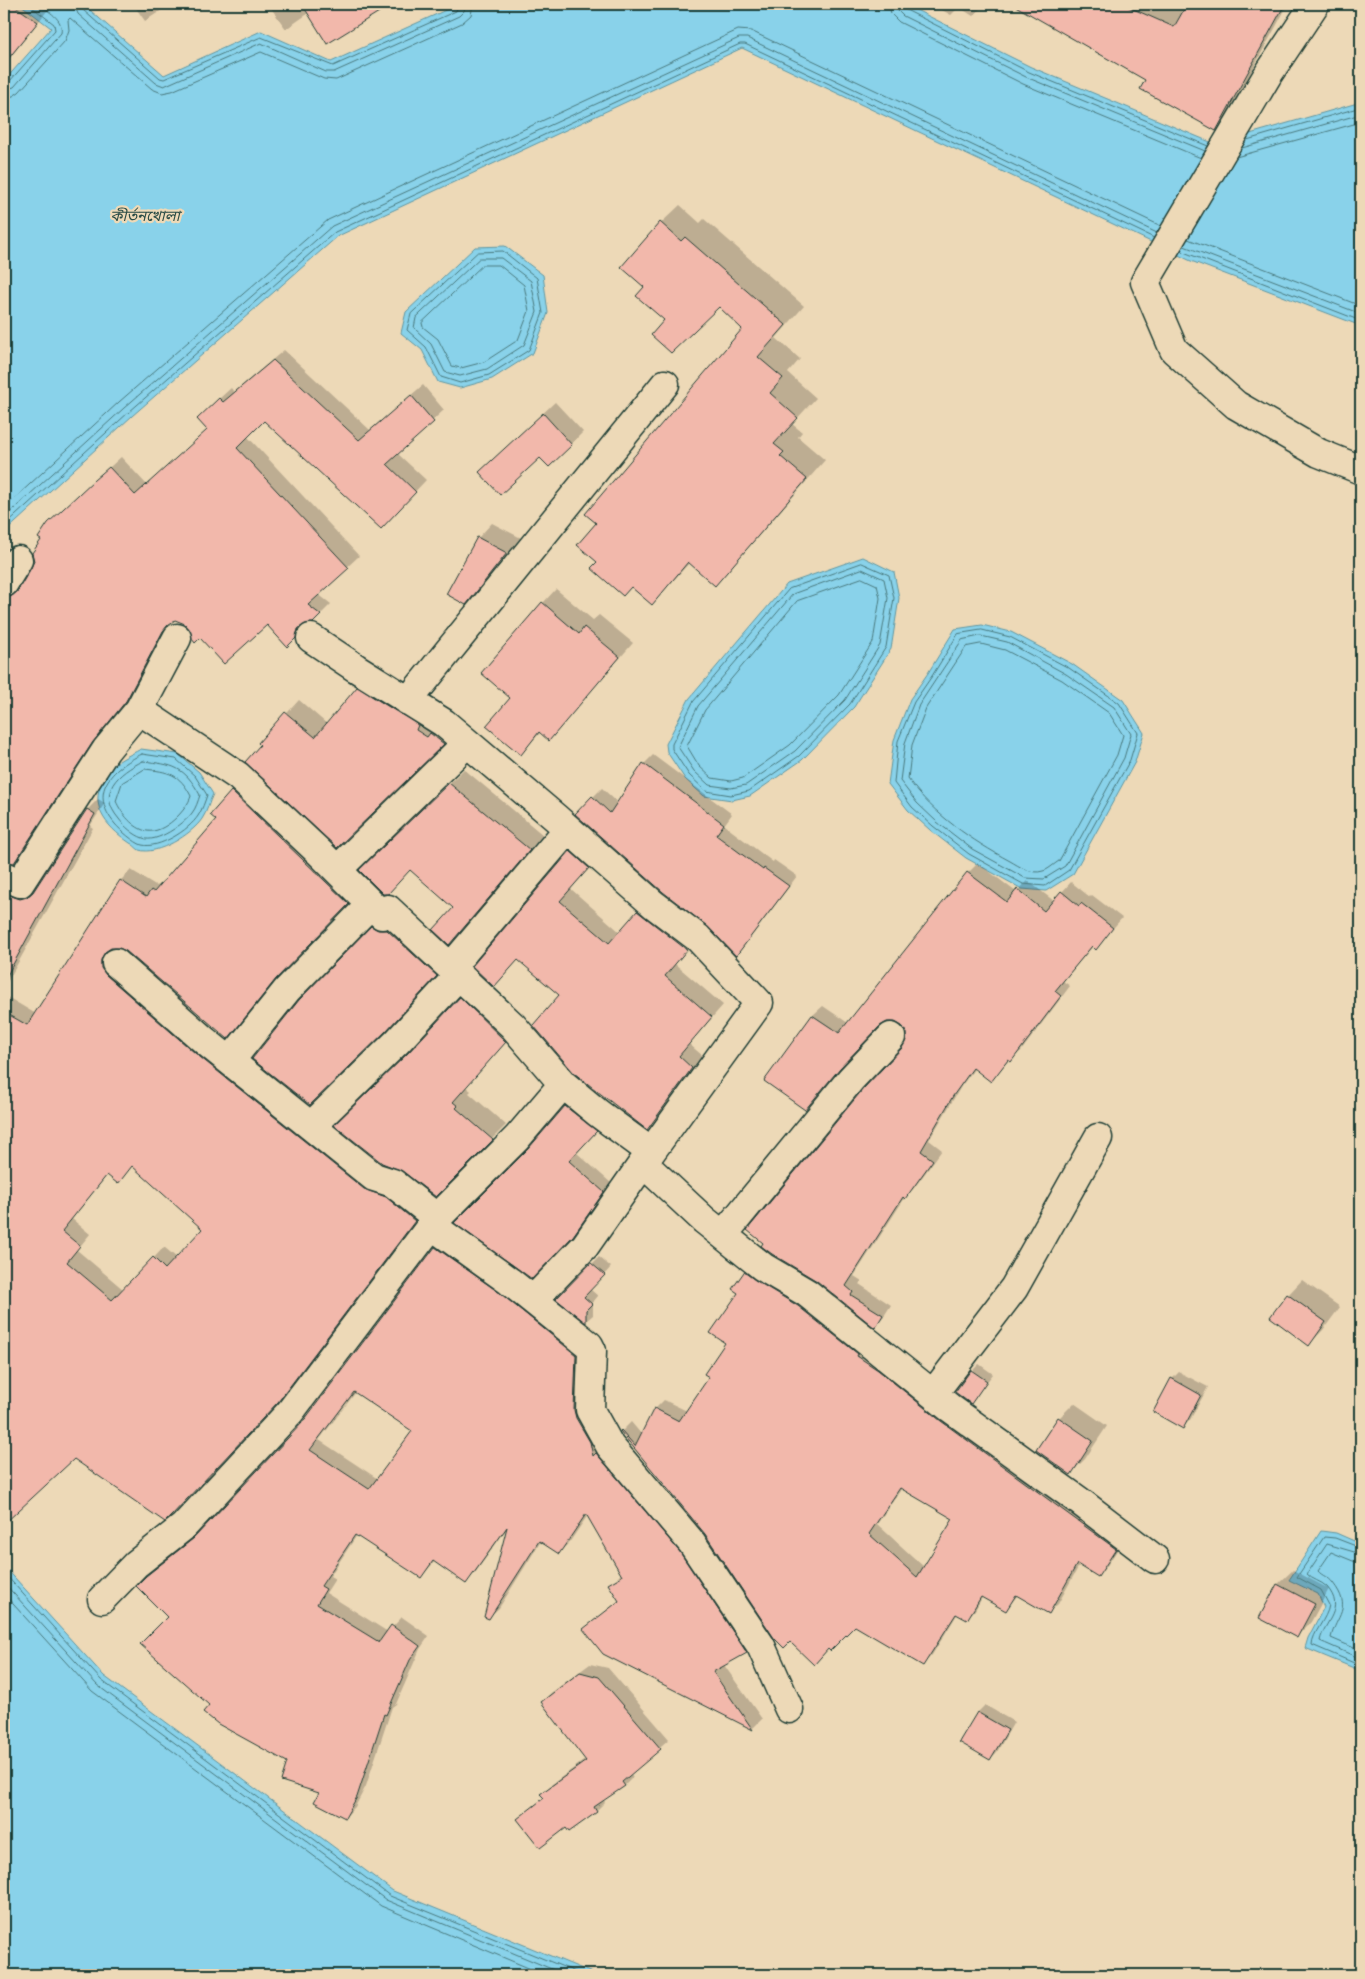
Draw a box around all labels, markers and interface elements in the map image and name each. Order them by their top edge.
water label: কীর্তনখোলা [110,207,183,225]

